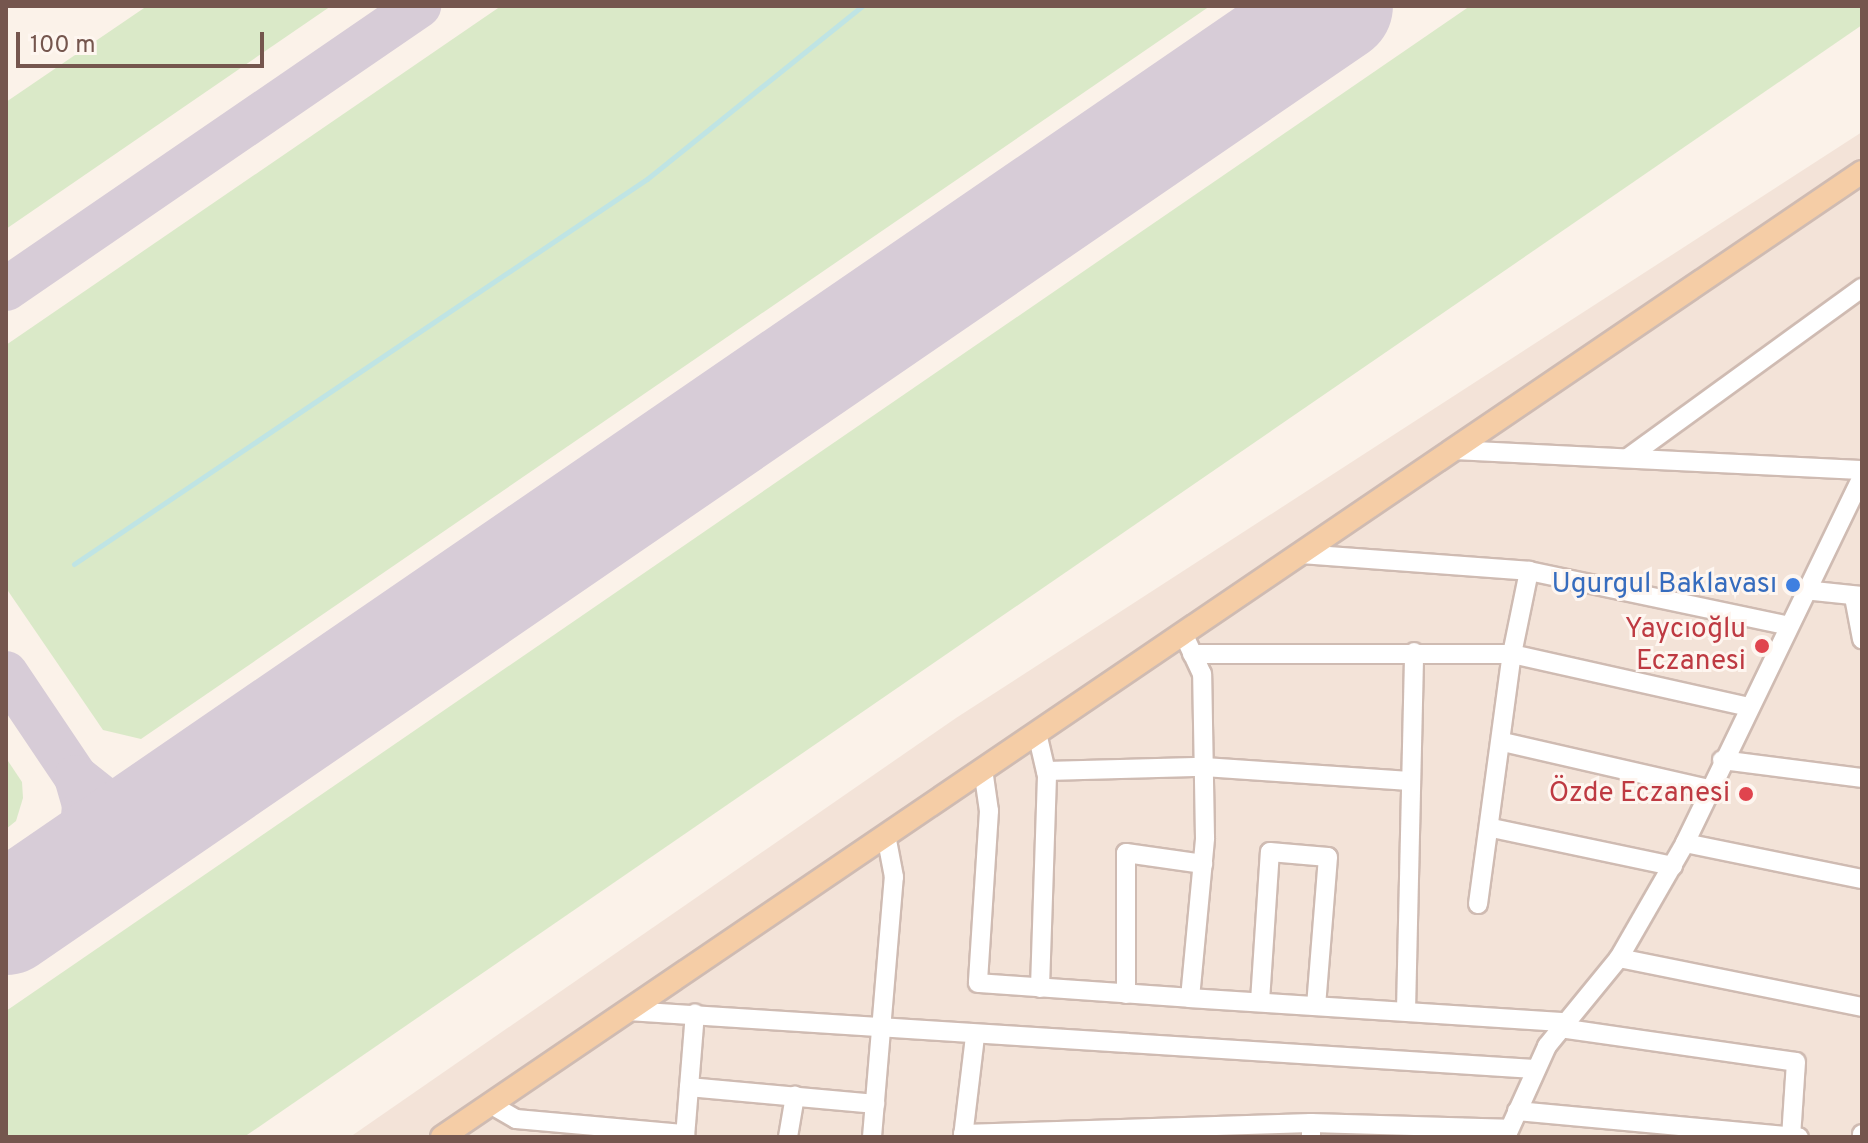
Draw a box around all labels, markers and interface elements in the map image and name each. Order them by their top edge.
scale bar [20,16,268,66]
text: 100 m [30,31,96,61]
place label: Ugurgul Baklavası [1551,568,1777,602]
marker: Ugurgul Baklavası [1784,576,1802,594]
place label: Yaycıoğlu Eczanesi [1625,613,1746,679]
marker: Yaycıoğlu Eczanesi [1753,637,1771,655]
place label: Özde Eczanesi [1549,777,1730,811]
marker: Özde Eczanesi [1737,785,1755,803]

